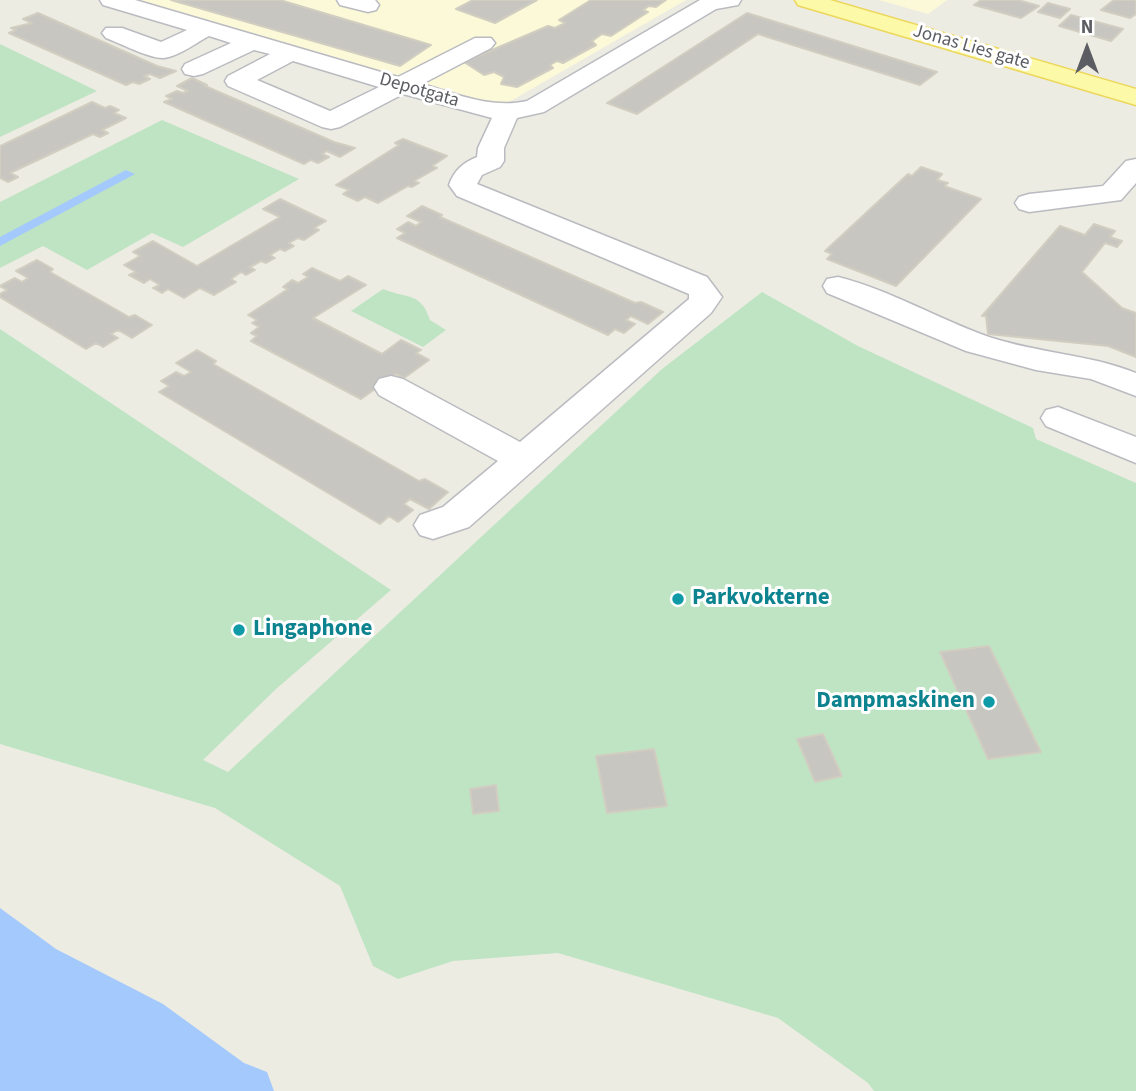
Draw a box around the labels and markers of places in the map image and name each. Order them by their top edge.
place label: Parkvokterne [692,585,830,613]
marker: Parkvokterne [670,591,686,607]
place label: Lingaphone [253,616,373,644]
marker: Lingaphone [231,622,247,638]
place label: Dampmaskinen [816,688,975,716]
marker: Dampmaskinen [981,694,997,710]

